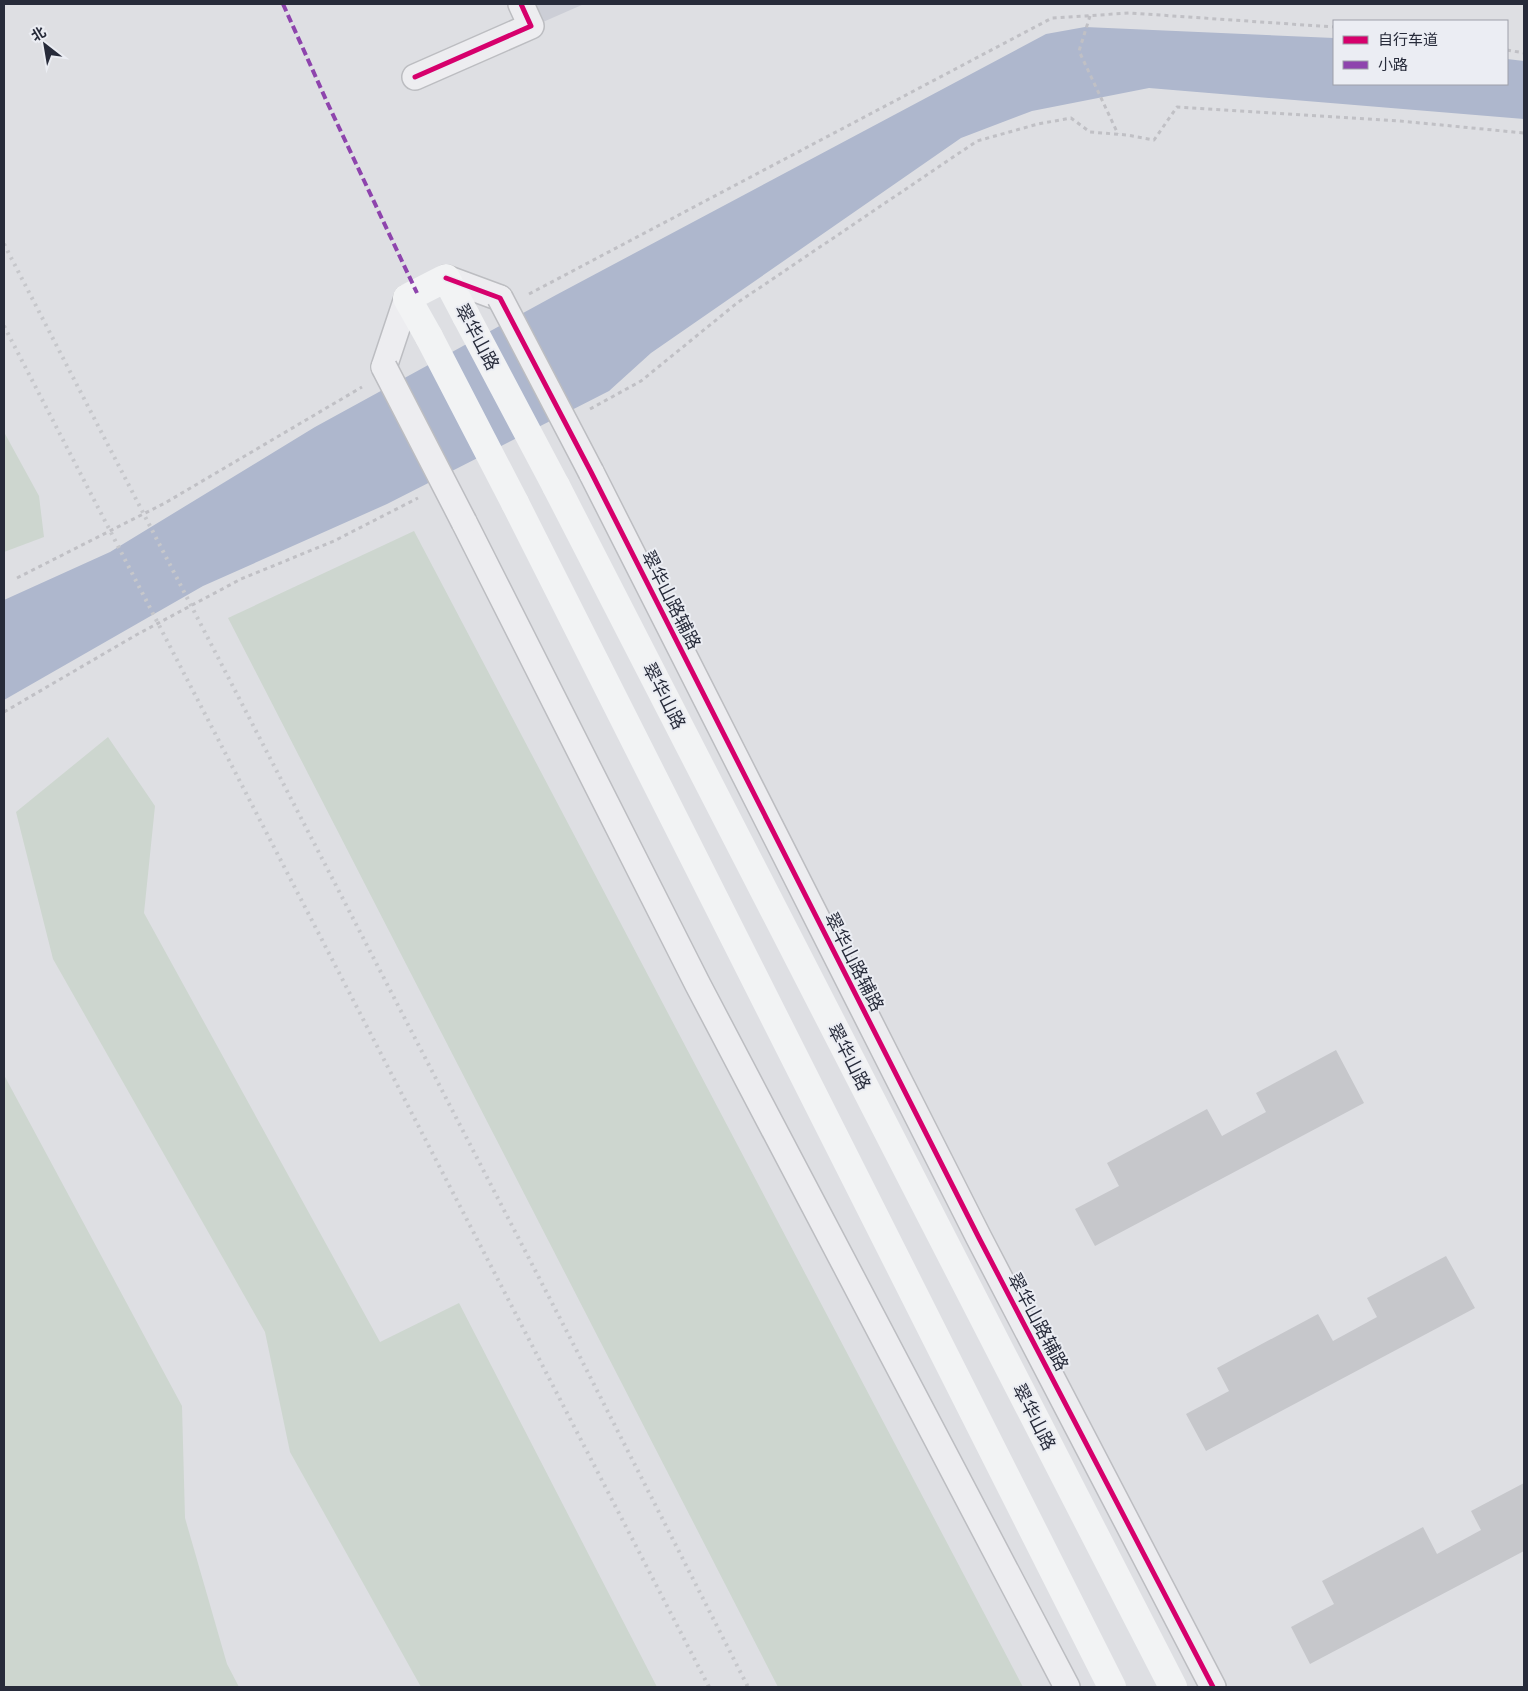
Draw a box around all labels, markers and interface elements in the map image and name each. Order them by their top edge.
north arrow [20,20,70,70]
legend [1333,20,1508,85]
text: 北 [28,23,48,44]
text: 自行车道 [1378,30,1438,48]
text: 小路 [1378,55,1408,73]
street label: 翠华山路 [451,300,504,373]
street label: 翠华山路辅路 [638,546,706,653]
street label: 翠华山路 [639,658,691,733]
street label: 翠华山路辅路 [821,908,889,1015]
street label: 翠华山路 [824,1019,876,1094]
street label: 翠华山路辅路 [1004,1269,1074,1374]
street label: 翠华山路 [1009,1379,1061,1454]

